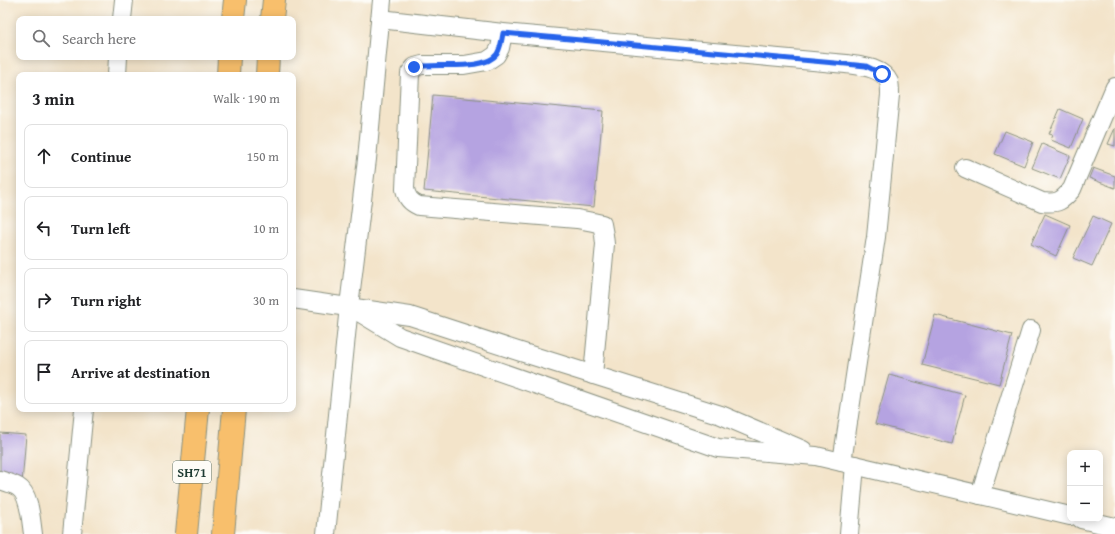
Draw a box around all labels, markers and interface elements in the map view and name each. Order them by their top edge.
search box [16,16,296,60]
icon: search [30,27,52,49]
text: Search here [62,28,136,49]
route end [405,58,423,76]
route start [873,65,891,83]
text: 3 min [32,86,74,111]
text: Walk · 190 m [213,89,280,108]
icon: ahead [33,145,55,167]
text: Continue [71,146,132,167]
text: 150 m [247,147,279,166]
icon: left [33,217,55,239]
text: Turn left [71,218,130,239]
text: 10 m [253,219,279,238]
icon: right [33,289,55,311]
text: Turn right [71,290,142,311]
text: 30 m [253,291,279,310]
icon: arrive [33,361,55,383]
text: Arrive at destination [71,362,210,383]
map controls [1067,450,1103,522]
button: + [1067,450,1103,486]
road number: SH71 [173,461,211,483]
button: − [1067,486,1103,522]

